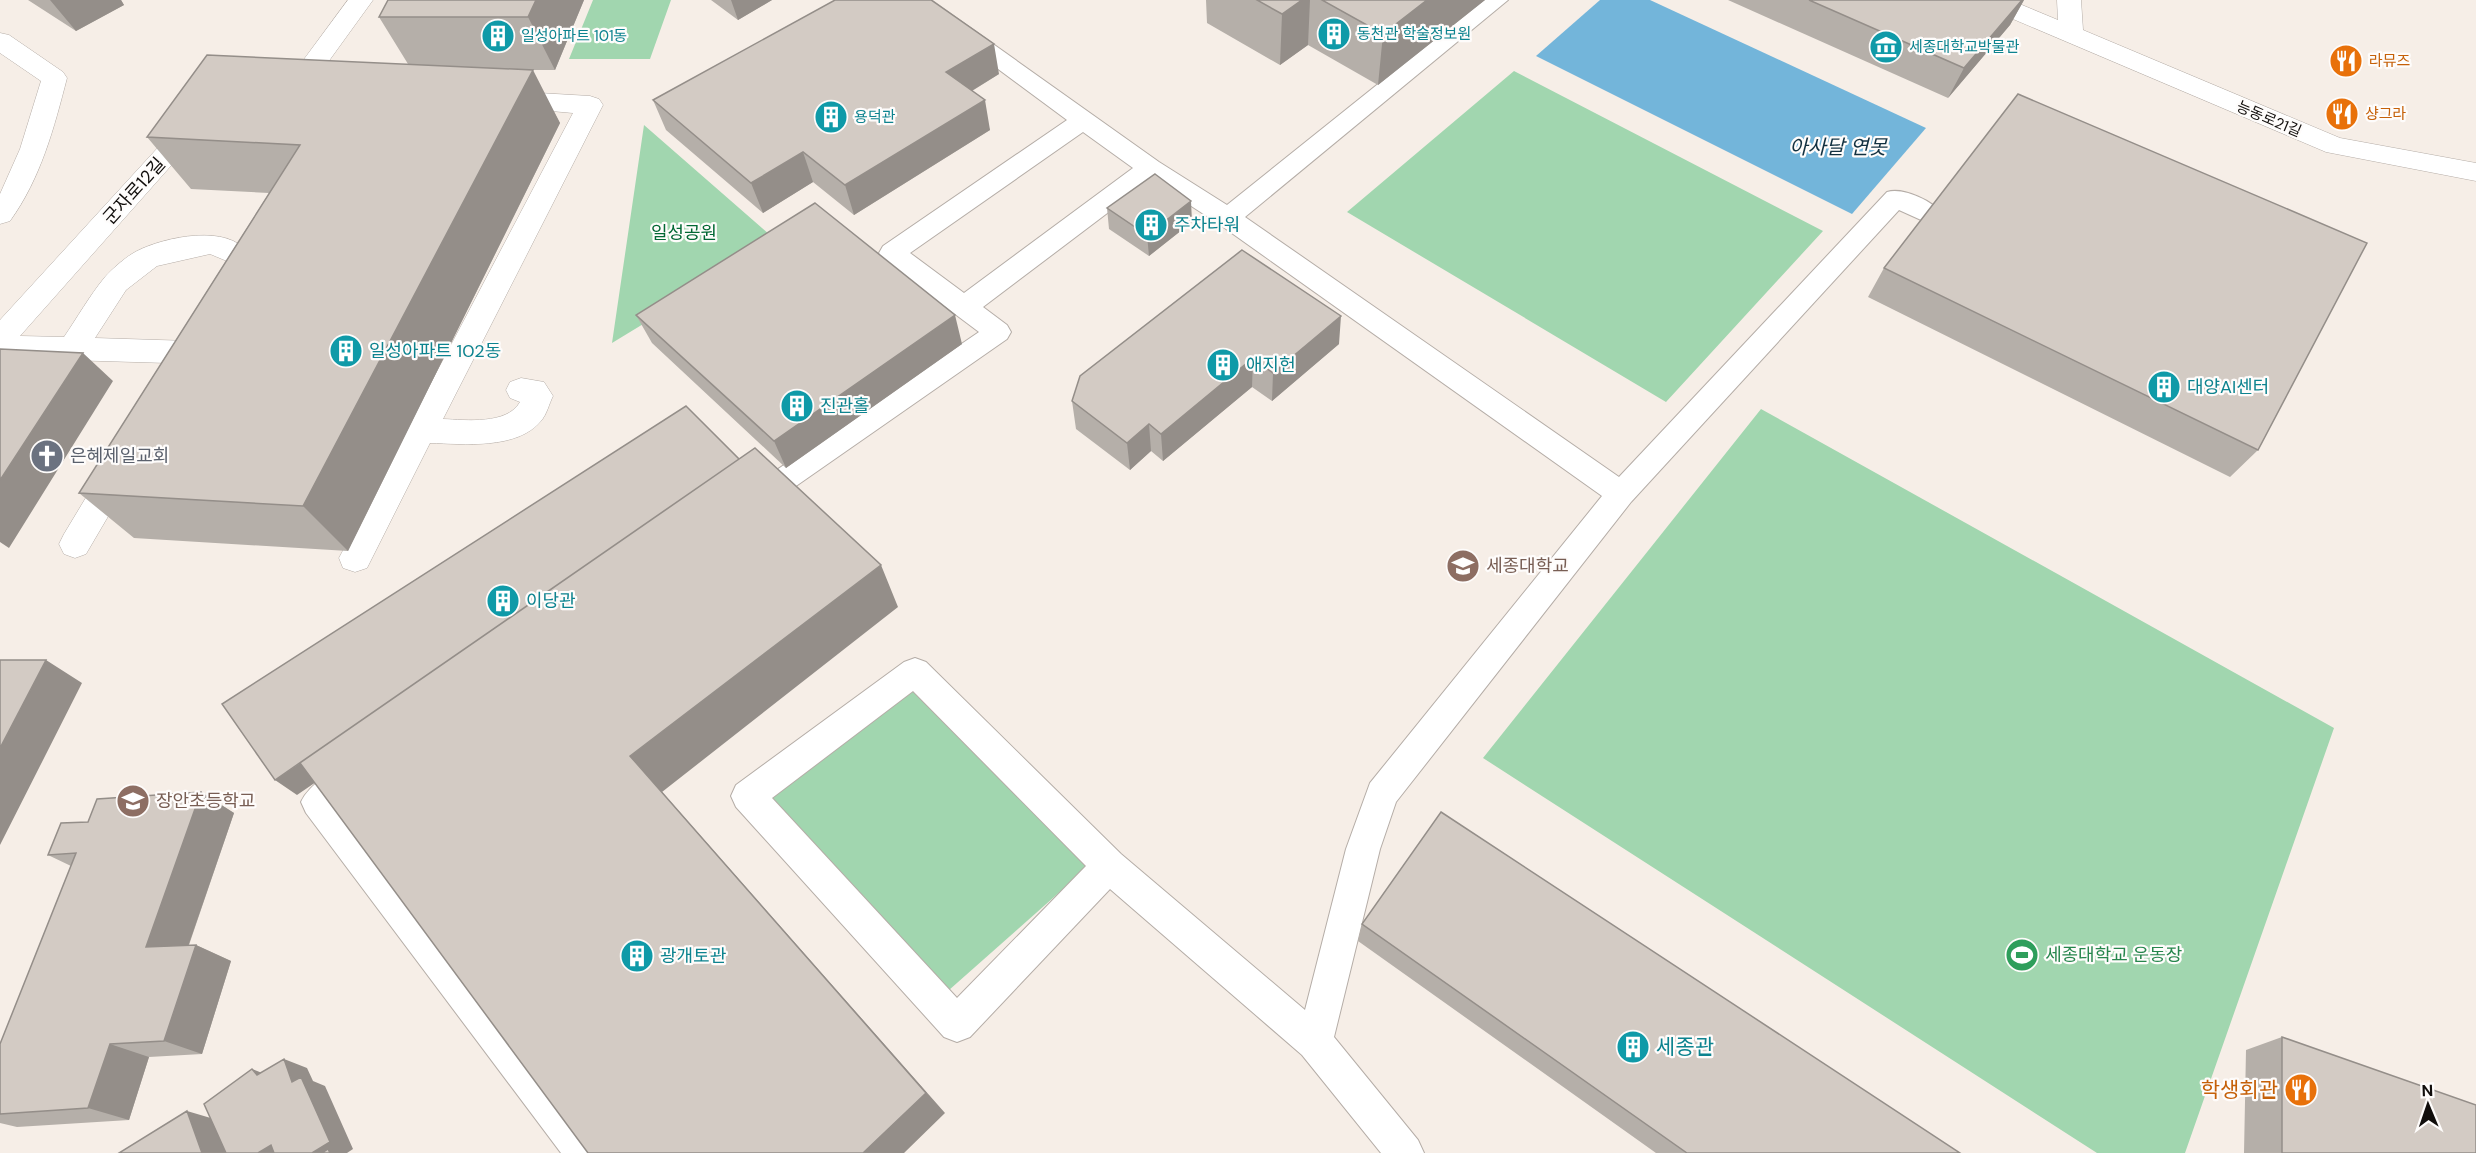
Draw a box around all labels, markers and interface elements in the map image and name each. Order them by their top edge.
building icon: 동천관 학술정보원 [1316,16,1352,52]
building icon: 일성아파트 101동 [480,18,516,54]
place label: 동천관 학술정보원 [1357,24,1471,44]
place label: 일성아파트 101동 [521,26,627,46]
museum icon: 세종대학교박물관 [1868,29,1904,65]
place label: 세종대학교박물관 [1909,37,2020,57]
restaurant icon: 라뮤즈 [2328,43,2364,79]
place label: 라뮤즈 [2369,51,2411,71]
street label: 능동로21길 [2234,96,2304,142]
restaurant icon: 샹그라 [2324,96,2360,132]
building icon: 용덕관 [813,99,849,135]
place label: 샹그라 [2365,104,2407,124]
place label: 용덕관 [854,107,896,127]
water label: 아사달 연못 [1789,134,1888,160]
street label: 군자로12길 [98,152,170,230]
building icon: 주차타워 [1133,207,1169,243]
place label: 주차타워 [1174,213,1240,237]
park label: 일성공원 [651,221,717,245]
building icon: 일성아파트 102동 [328,333,364,369]
place label: 일성아파트 102동 [369,339,501,363]
building icon: 애지헌 [1205,347,1241,383]
place label: 애지헌 [1246,353,1296,377]
building icon: 대양AI센터 [2146,369,2182,405]
place label: 대양AI센터 [2187,375,2269,399]
building icon: 진관홀 [779,388,815,424]
place label: 진관홀 [820,394,870,418]
church icon: 은혜제일교회 [29,438,65,474]
place label: 은혜제일교회 [70,444,169,468]
school or university icon: 세종대학교 [1445,548,1481,584]
place label: 세종대학교 [1486,554,1569,578]
building icon: 이당관 [485,583,521,619]
place label: 이당관 [526,589,576,613]
school or university icon: 장안초등학교 [115,783,151,819]
place label: 장안초등학교 [156,789,255,813]
sports icon: 세종대학교 운동장 [2004,937,2040,973]
building icon: 광개토관 [619,938,655,974]
place label: 세종대학교 운동장 [2045,943,2182,967]
place label: 광개토관 [660,944,727,968]
building icon: 세종관 [1615,1029,1651,1065]
place label: 세종관 [1656,1033,1714,1061]
restaurant icon: 학생회관 [2283,1072,2319,1108]
north arrow [2398,1075,2458,1135]
place label: 학생회관 [2201,1076,2278,1104]
text: N [2421,1080,2434,1101]

